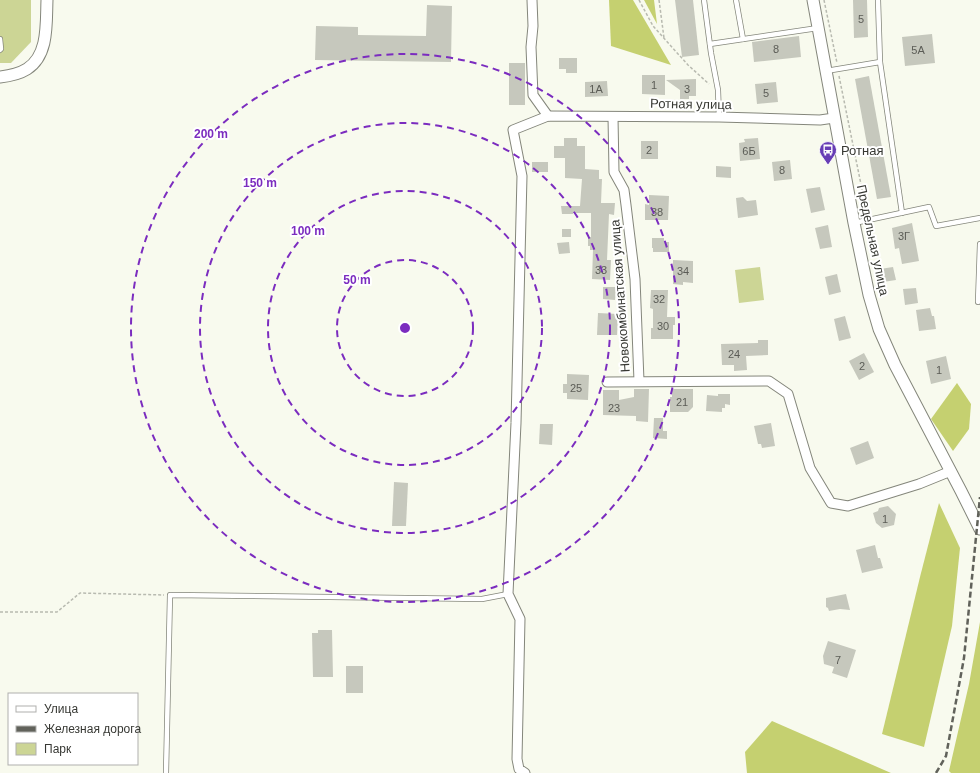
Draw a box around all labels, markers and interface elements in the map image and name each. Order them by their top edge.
house number: 5 [858,13,864,25]
house number: 8 [773,43,779,55]
house number: 5А [911,44,925,56]
house number: 1 [651,79,657,91]
house number: 1А [589,83,603,95]
house number: 3 [684,83,690,95]
house number: 5 [763,87,769,99]
street label: Ротная улица [650,96,733,112]
text: 200 m [194,127,228,141]
bus stop icon: Ротная [818,140,838,165]
place label: Ротная [841,143,883,158]
house number: 2 [646,144,652,156]
house number: 6Б [742,145,756,157]
house number: 8 [779,164,785,176]
text: 150 m [243,176,277,190]
street label: Предельная улица [854,183,892,298]
house number: 38 [651,206,663,218]
street label: Новокомбинатская улица [607,218,633,373]
text: 100 m [291,224,325,238]
house number: 3Г [898,230,910,242]
house number: 33 [595,264,607,276]
house number: 34 [677,265,689,277]
text: 50 m [343,273,371,287]
house number: 32 [653,293,665,305]
house number: 30 [657,320,669,332]
centre of rings [398,321,412,335]
house number: 24 [728,348,740,360]
house number: 2 [859,360,865,372]
house number: 1 [936,364,942,376]
house number: 25 [570,382,582,394]
house number: 21 [676,396,688,408]
house number: 23 [608,402,620,414]
house number: 1 [882,513,888,525]
house number: 7 [835,654,841,666]
legend [8,693,138,765]
text: Улица [44,702,78,716]
text: Железная дорога [44,722,141,736]
text: Парк [44,742,72,756]

